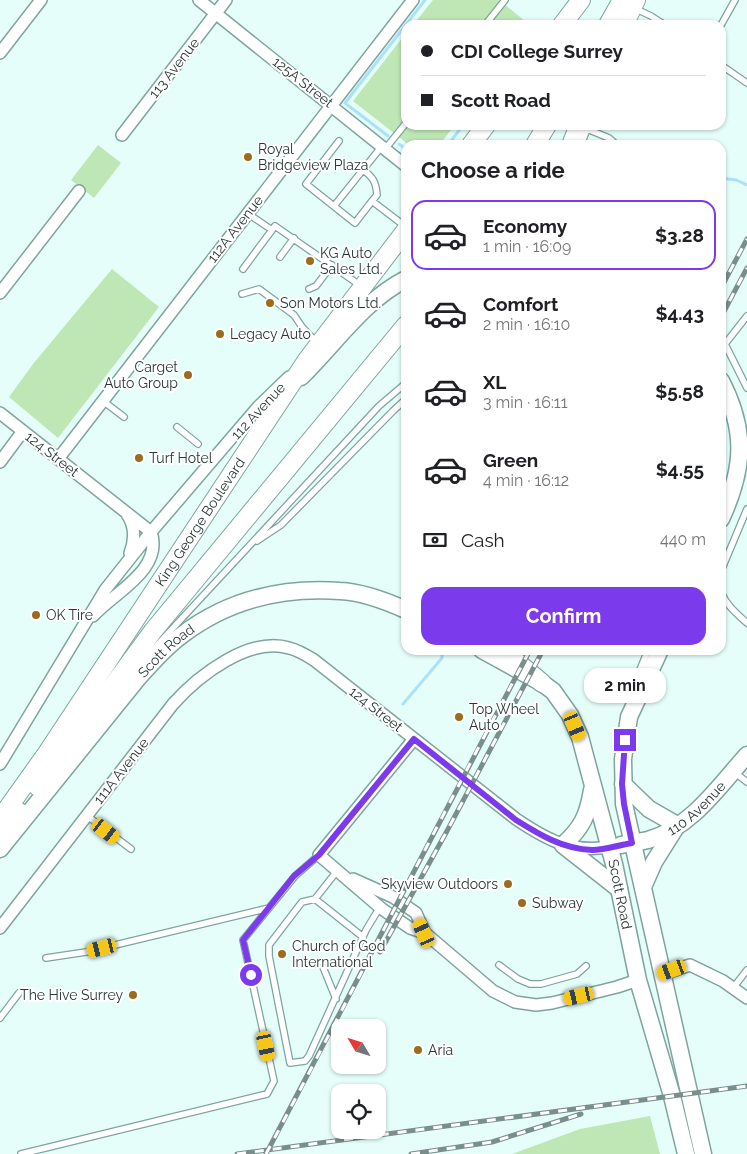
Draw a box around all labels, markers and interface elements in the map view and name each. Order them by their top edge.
street label: 113 Avenue [146,35,202,101]
text: CDI College Surrey [451,40,623,62]
street label: 125A Street [270,53,337,111]
text: Scott Road [451,89,551,111]
place label: Royal Bridgeview Plaza [258,141,368,173]
marker: Royal Bridgeview Plaza [242,151,254,163]
text: Choose a ride [421,157,565,183]
street label: 112A Avenue [204,192,266,266]
icon: car [423,213,468,258]
text: Economy [483,215,567,237]
text: $3.28 [655,224,704,246]
text: 1 min · 16:09 [483,237,571,256]
place label: KG Auto Sales Ltd. [320,245,382,277]
marker: KG Auto Sales Ltd. [304,255,316,267]
icon: car [423,291,468,336]
text: Comfort [483,293,558,315]
place label: Son Motors Ltd. [280,295,381,311]
marker: Son Motors Ltd. [264,297,276,309]
text: $4.43 [655,302,704,324]
text: 2 min · 16:10 [483,315,570,334]
place label: Legacy Auto [230,326,311,342]
marker: Legacy Auto [214,328,226,340]
place label: Carget Auto Group [104,359,178,391]
marker: Carget Auto Group [182,369,194,381]
icon: car [423,369,468,414]
text: XL [483,371,506,393]
street label: 112 Avenue [228,379,288,443]
text: $5.58 [655,380,704,402]
text: 3 min · 16:11 [483,393,568,412]
street label: 124 Street [22,428,82,480]
icon: car [423,447,468,492]
text: Green [483,449,538,471]
place label: Turf Hotel [149,450,213,466]
marker: Turf Hotel [133,452,145,464]
street label: King George Boulevard [152,455,248,589]
text: $4.55 [656,458,704,480]
text: 4 min · 16:12 [483,471,569,490]
icon: cash [421,526,449,554]
text: Cash [461,529,505,551]
text: 440 m [660,530,706,549]
button: Confirm [421,587,706,645]
place label: OK Tire [46,607,93,623]
marker: OK Tire [30,609,42,621]
street label: Scott Road [135,621,197,681]
callout: 2 min [584,668,666,702]
text: 2 min [604,676,646,695]
street label: 124 Street [346,683,406,735]
place label: Top Wheel Auto [469,701,539,733]
car [562,709,587,743]
marker: Top Wheel Auto [453,711,465,723]
route end [614,729,636,751]
street label: 111A Avenue [90,735,152,807]
street label: 110 Avenue [664,778,729,839]
car [89,816,122,846]
street label: Scott Road [605,857,635,931]
place label: Skyview Outdoors [381,876,498,892]
marker: Skyview Outdoors [502,878,514,890]
place label: Subway [532,895,584,911]
marker: Subway [516,897,528,909]
car [411,916,436,950]
car [85,937,118,959]
place label: Church of God International [292,938,385,970]
marker: Church of God International [276,948,288,960]
car [655,958,688,982]
route start [240,964,262,986]
car [562,985,595,1007]
place label: The Hive Surrey [20,987,123,1003]
marker: The Hive Surrey [127,989,139,1001]
north arrow [331,1019,386,1074]
map controls [331,1019,386,1139]
car [255,1030,276,1062]
place label: Aria [428,1042,453,1058]
marker: Aria [412,1044,424,1056]
button: locate [331,1084,386,1139]

